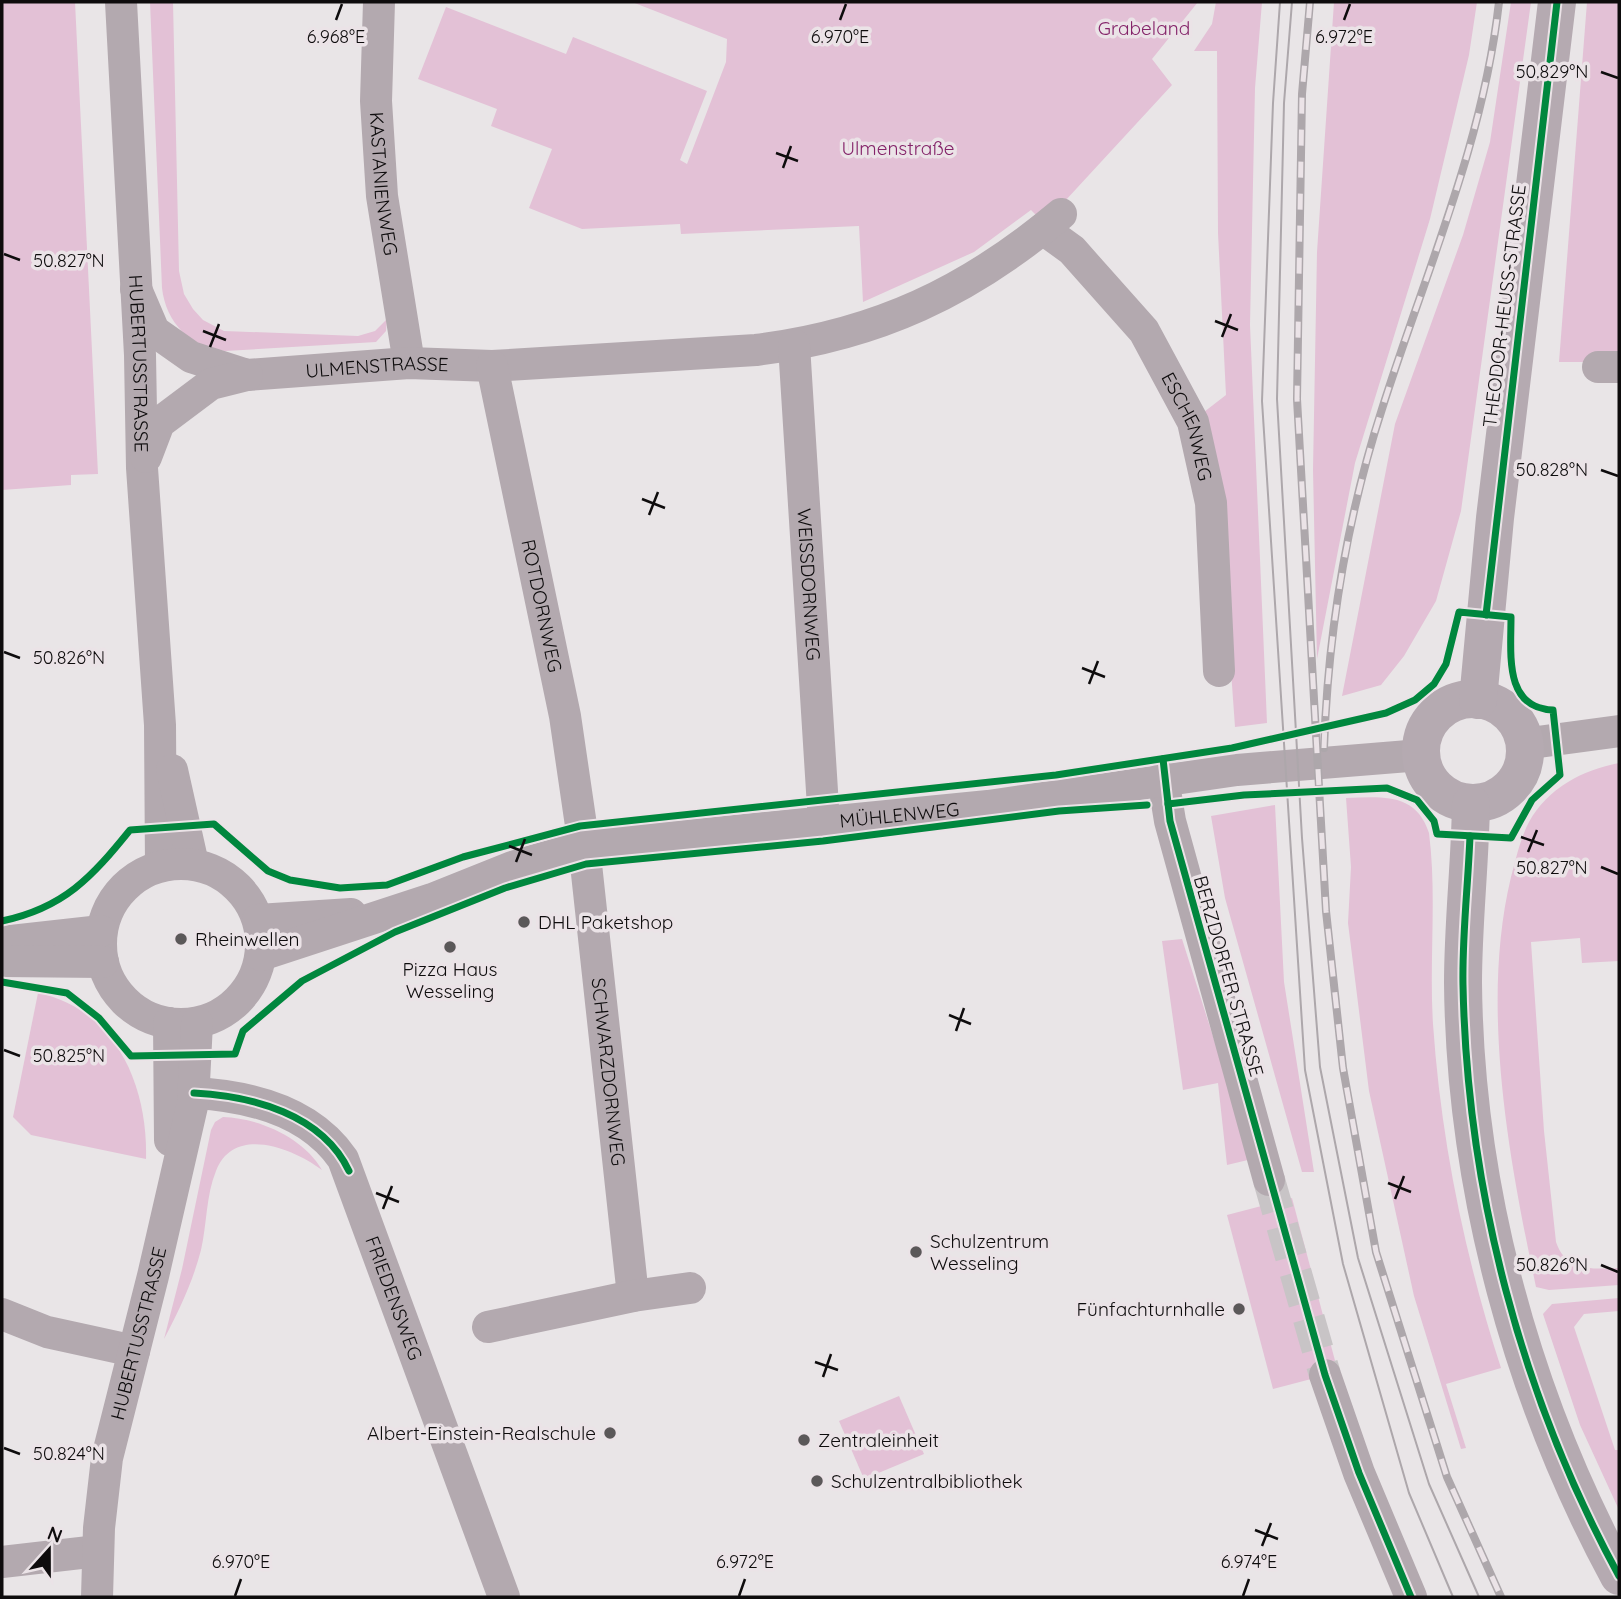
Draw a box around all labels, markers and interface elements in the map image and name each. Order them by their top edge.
park label: Grabeland [1098,16,1190,40]
text: 6.968°E [307,25,365,48]
text: 6.970°E [811,25,869,48]
text: 6.972°E [1315,25,1373,48]
text: 50.829°N [1516,60,1588,83]
street label: KASTANIENWEG [365,111,403,257]
park label: Ulmenstraße [841,136,955,160]
street label: THEODOR-HEUSS-STRASSE [1477,183,1531,429]
text: 50.827°N [33,249,105,272]
street label: HUBERTUSSTRASSE [124,274,154,453]
street label: ULMENSTRASSE [305,351,449,383]
street label: ESCHENWEG [1156,368,1218,483]
text: 50.828°N [1516,458,1588,481]
street label: WEISSDORNWEG [792,508,826,661]
street label: ROTDORNWEG [516,537,568,675]
text: 50.826°N [33,646,105,669]
street label: MÜHLENWEG [838,797,960,833]
text: 50.827°N [1516,856,1588,879]
street label: BERZDORFER STRASSE [1189,873,1269,1079]
place label: DHL Paketshop [538,910,673,934]
marker: DHL Paketshop [516,914,532,930]
place label: Rheinwellen [195,927,300,951]
marker: Rheinwellen [173,931,189,947]
marker: Pizza Haus Wesseling [442,939,458,955]
place label: Pizza Haus Wesseling [402,957,498,1003]
street label: SCHWARZDORNWEG [586,976,631,1167]
text: 50.825°N [33,1044,105,1067]
place label: Schulzentrum Wesseling [930,1229,1049,1275]
street label: FRIEDENSWEG [360,1233,428,1363]
street label: HUBERTUSSTRASSE [105,1244,171,1423]
marker: Schulzentrum Wesseling [908,1244,924,1260]
text: 50.826°N [1516,1253,1588,1276]
place label: Fünfachturnhalle [1077,1297,1225,1321]
marker: Fünfachturnhalle [1231,1301,1247,1317]
place label: Albert-Einstein-Realschule [367,1421,596,1445]
marker: Albert-Einstein-Realschule [602,1425,618,1441]
place label: Zentraleinheit [818,1428,939,1452]
marker: Zentraleinheit [796,1432,812,1448]
text: 50.824°N [33,1442,105,1465]
place label: Schulzentralbibliothek [831,1469,1023,1493]
marker: Schulzentralbibliothek [809,1473,825,1489]
north arrow [14,1515,84,1585]
text: N [44,1520,66,1548]
text: 6.970°E [212,1550,270,1573]
text: 6.972°E [716,1550,774,1573]
text: 6.974°E [1221,1550,1277,1573]

